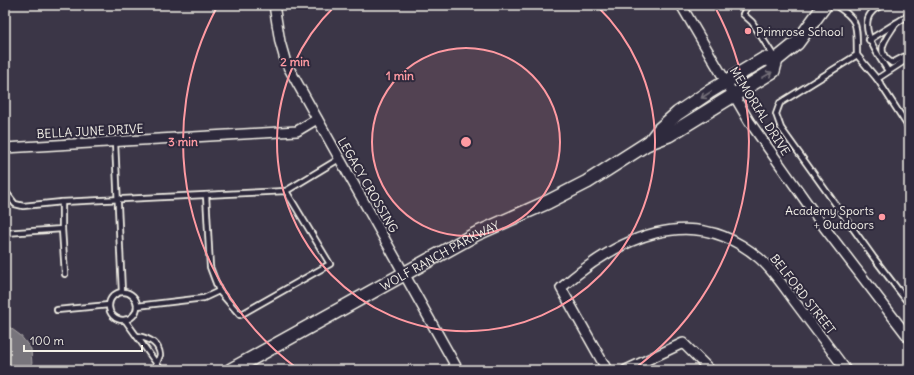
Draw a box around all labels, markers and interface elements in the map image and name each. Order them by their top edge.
place label: Primrose School [756,24,844,39]
marker: Primrose School [743,26,753,36]
text: 2 min [280,54,310,69]
street label: MEMORIAL DRIVE [727,64,793,158]
text: 1 min [386,68,414,83]
one-way arrow [761,71,772,79]
one-way arrow [701,91,712,99]
street label: BELLA JUNE DRIVE [36,121,144,141]
text: 3 min [168,134,198,149]
street label: LEGACY CROSSING [335,135,402,236]
centre of rings [459,135,473,149]
place label: Academy Sports + Outdoors [785,203,874,232]
marker: Academy Sports + Outdoors [877,212,887,222]
street label: WOLF RANCH PARKWAY [377,217,502,293]
street label: BELFORD STREET [767,251,839,337]
scale bar [24,327,142,353]
text: 100 m [30,333,64,348]

